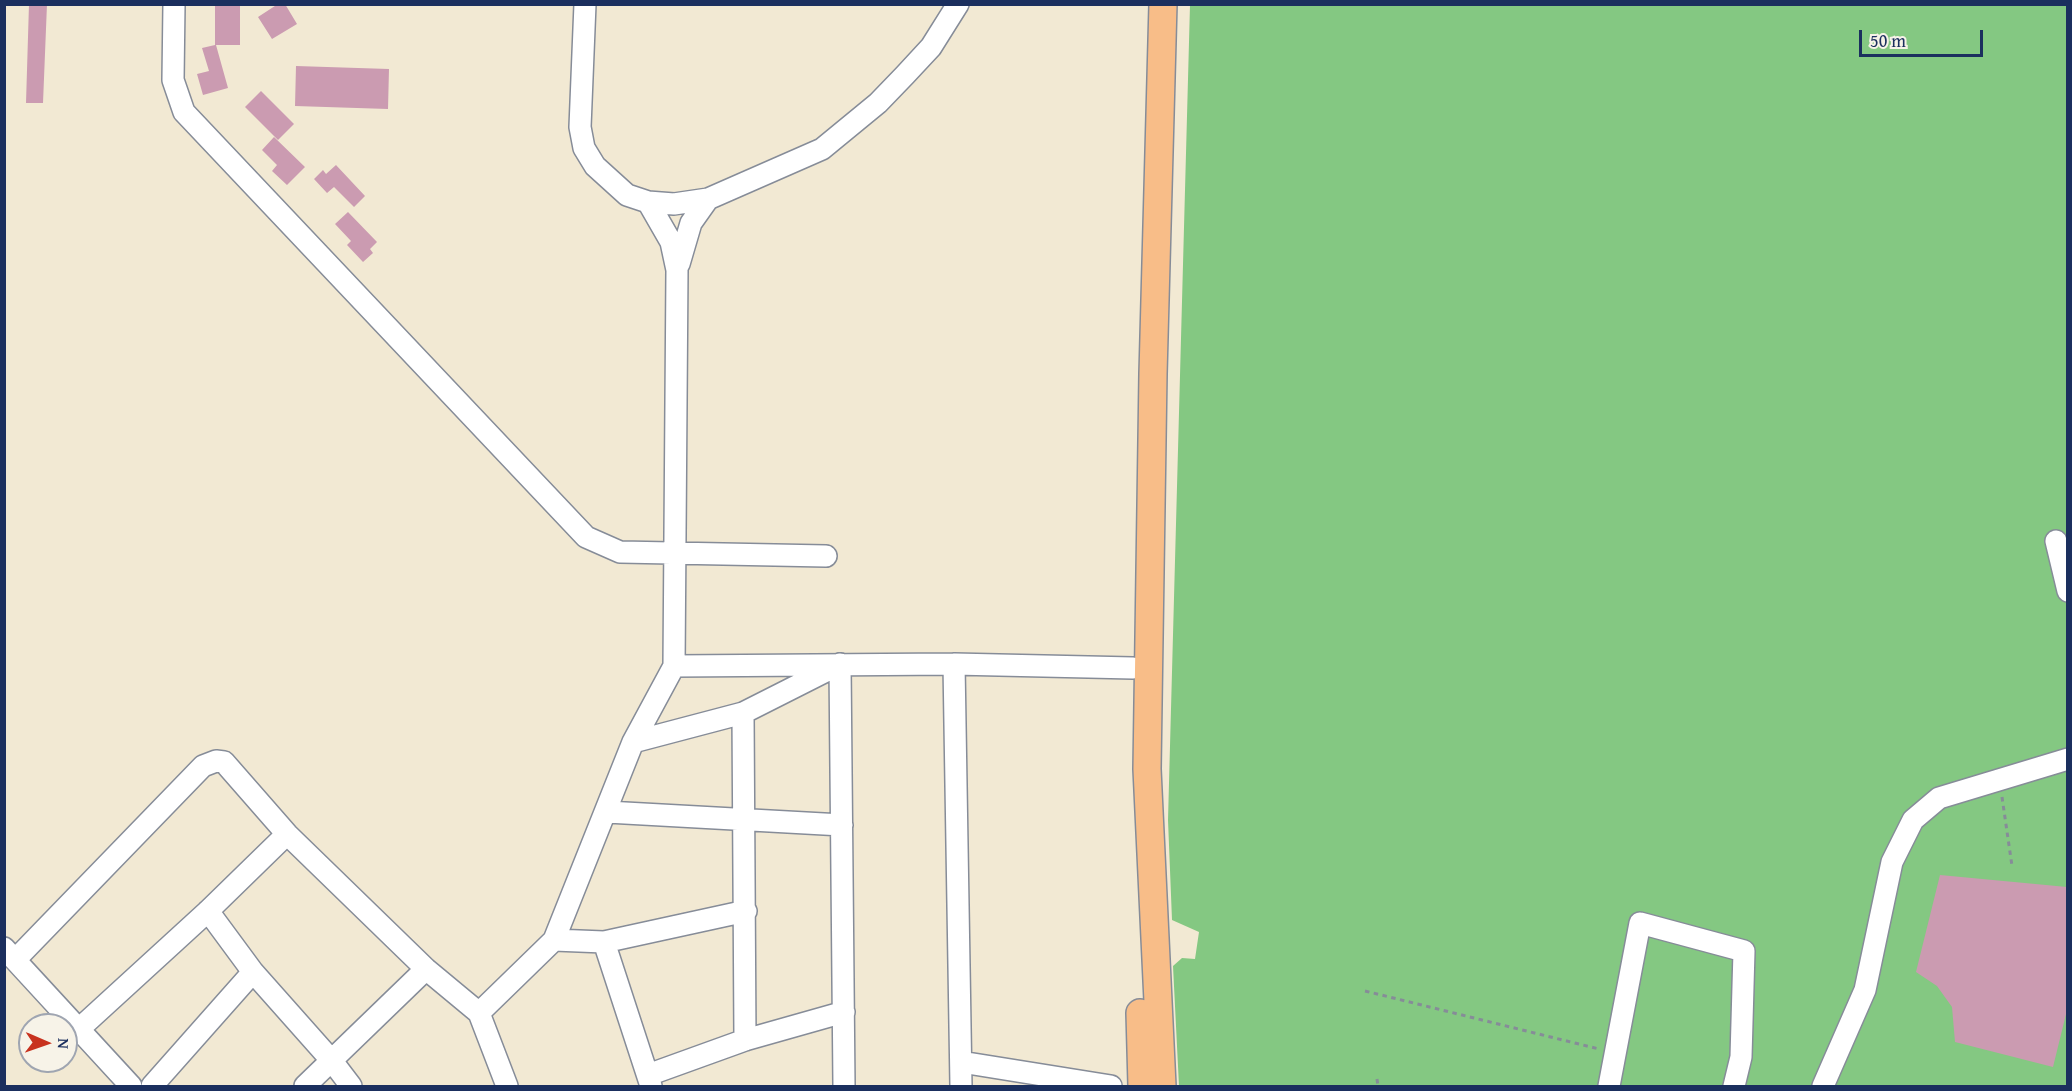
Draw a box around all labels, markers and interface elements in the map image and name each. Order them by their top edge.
scale bar [1862,18,1986,56]
text: 50 m [1870,27,1906,54]
north arrow [18,1013,78,1073]
text: N [52,1038,76,1049]

